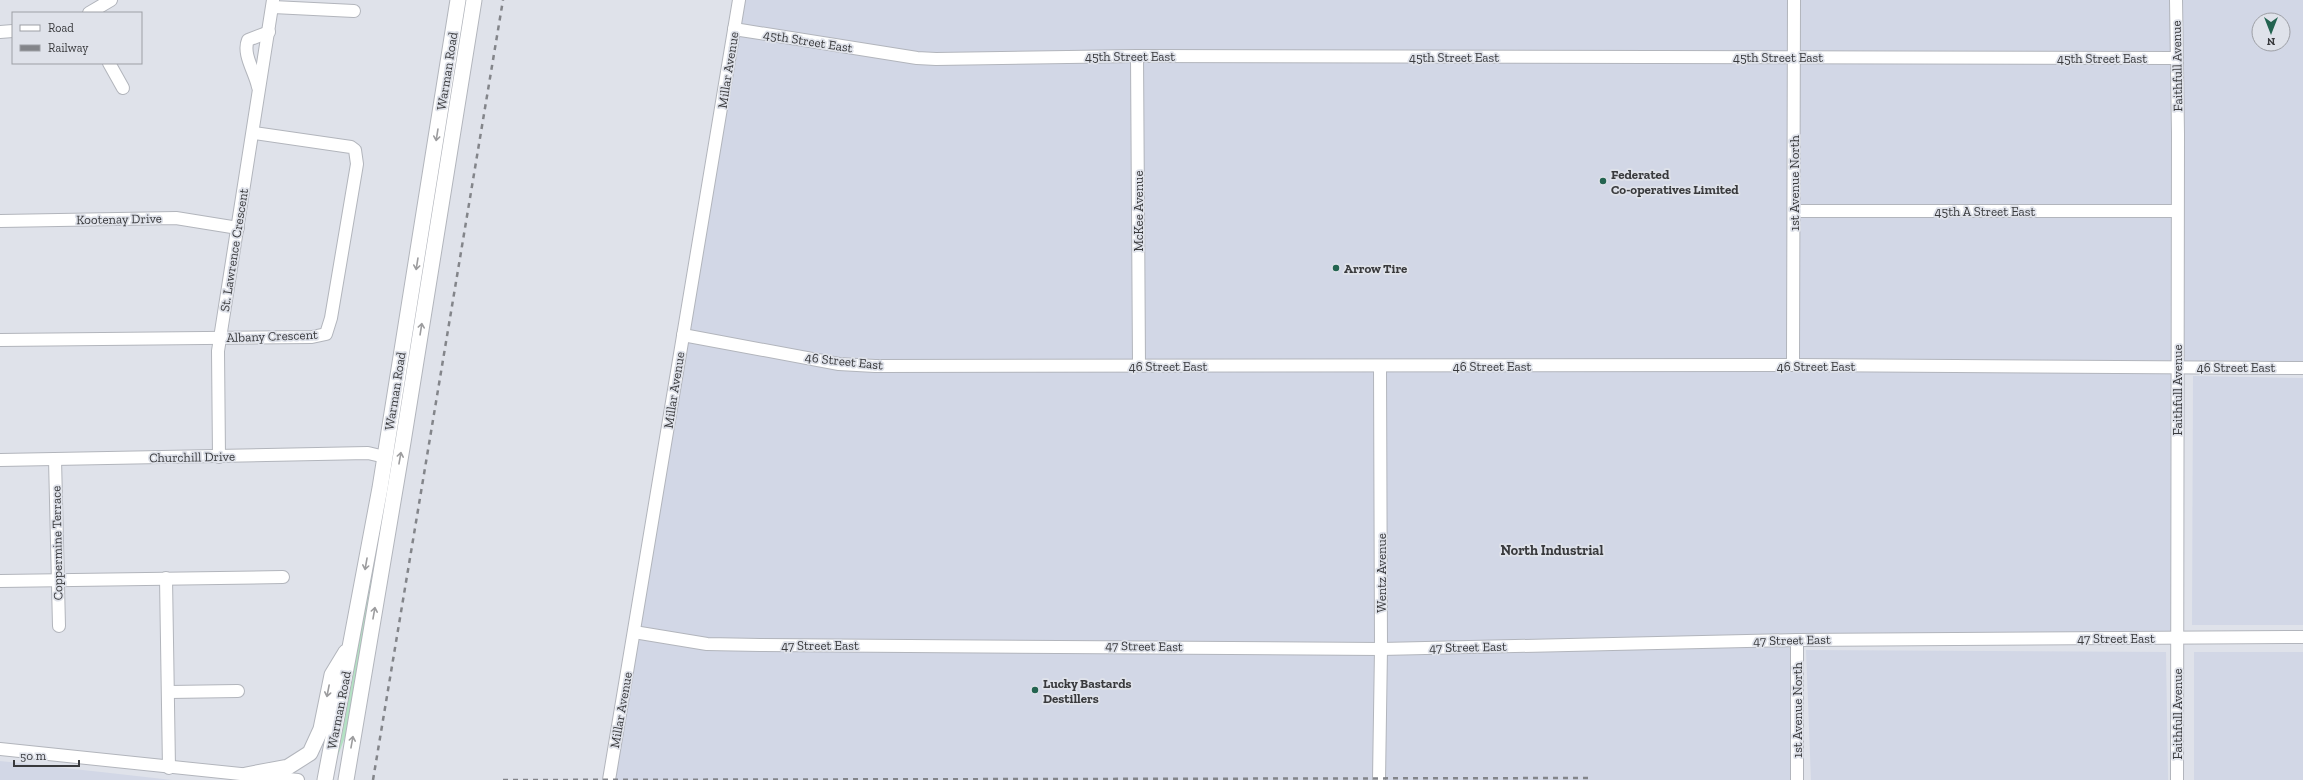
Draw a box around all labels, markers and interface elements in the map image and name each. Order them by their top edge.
legend [12,12,142,64]
north arrow [2251,12,2291,52]
street label: Faithfull Avenue [2169,20,2185,112]
text: Road [48,21,74,35]
street label: 45th Street East [762,27,854,55]
street label: Warman Road [433,31,461,111]
street label: Millar Avenue [715,31,741,109]
text: N [2266,35,2275,48]
text: Railway [48,41,89,55]
street label: 45th Street East [1085,49,1175,64]
street label: 45th Street East [1409,50,1499,65]
street label: 45th Street East [1733,50,1823,65]
street label: 45th Street East [2057,51,2147,66]
one-way arrow [433,129,441,142]
street label: 1st Avenue North [1787,134,1802,231]
place label: Federated Co-operatives Limited [1611,167,1739,197]
street label: McKee Avenue [1131,170,1146,252]
marker: Federated Co-operatives Limited [1598,176,1608,186]
street label: St. Lawrence Crescent [217,187,251,313]
street label: 45th A Street East [1935,204,2036,219]
street label: Kootenay Drive [76,211,162,227]
one-way arrow [412,257,420,270]
place label: Arrow Tire [1344,261,1408,276]
marker: Arrow Tire [1331,263,1341,273]
one-way arrow [417,323,425,336]
street label: Albany Crescent [226,327,318,345]
street label: Faithfull Avenue [2170,344,2185,436]
street label: 46 Street East [804,349,884,373]
street label: Warman Road [381,351,409,431]
street label: Millar Avenue [661,351,687,429]
street label: 46 Street East [1129,359,1207,374]
street label: 46 Street East [1453,359,1531,374]
street label: 46 Street East [1777,359,1855,374]
street label: 46 Street East [2197,360,2275,375]
street label: Churchill Drive [149,449,235,465]
one-way arrow [397,452,405,465]
street label: Coppermine Terrace [48,486,66,600]
street label: Wentz Avenue [1374,533,1389,613]
district label: North Industrial [1501,542,1603,559]
one-way arrow [362,557,370,570]
one-way arrow [370,607,378,620]
street label: 47 Street East [2077,631,2155,646]
street label: 47 Street East [1753,632,1831,648]
street label: 47 Street East [781,638,859,653]
street label: 47 Street East [1105,638,1183,654]
street label: 47 Street East [1429,639,1507,655]
street label: 1st Avenue North [1790,661,1805,758]
street label: Faithfull Avenue [2170,668,2185,760]
street label: Warman Road [324,670,354,750]
street label: Millar Avenue [607,671,635,749]
place label: Lucky Bastards Destillers [1043,676,1132,706]
one-way arrow [324,684,332,697]
marker: Lucky Bastards Destillers [1030,685,1040,695]
one-way arrow [348,735,356,748]
scale bar [14,742,79,768]
text: 50 m [20,749,47,763]

